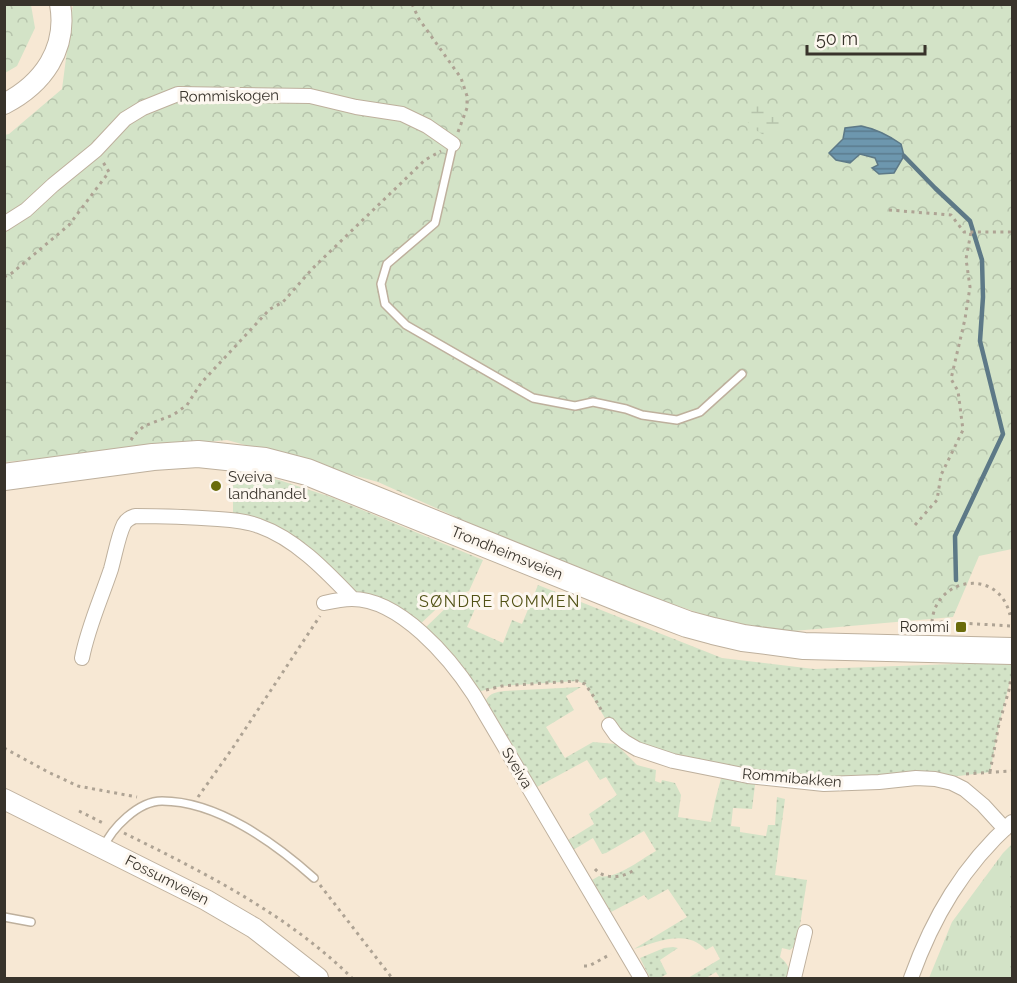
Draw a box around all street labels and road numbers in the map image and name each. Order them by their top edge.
street label: Rommiskogen [179,86,279,106]
street label: Trondheimsveien [449,522,565,584]
street label: Sveiva [498,744,536,792]
street label: Rommibakken [742,765,842,791]
street label: Fossumveien [122,851,212,909]

